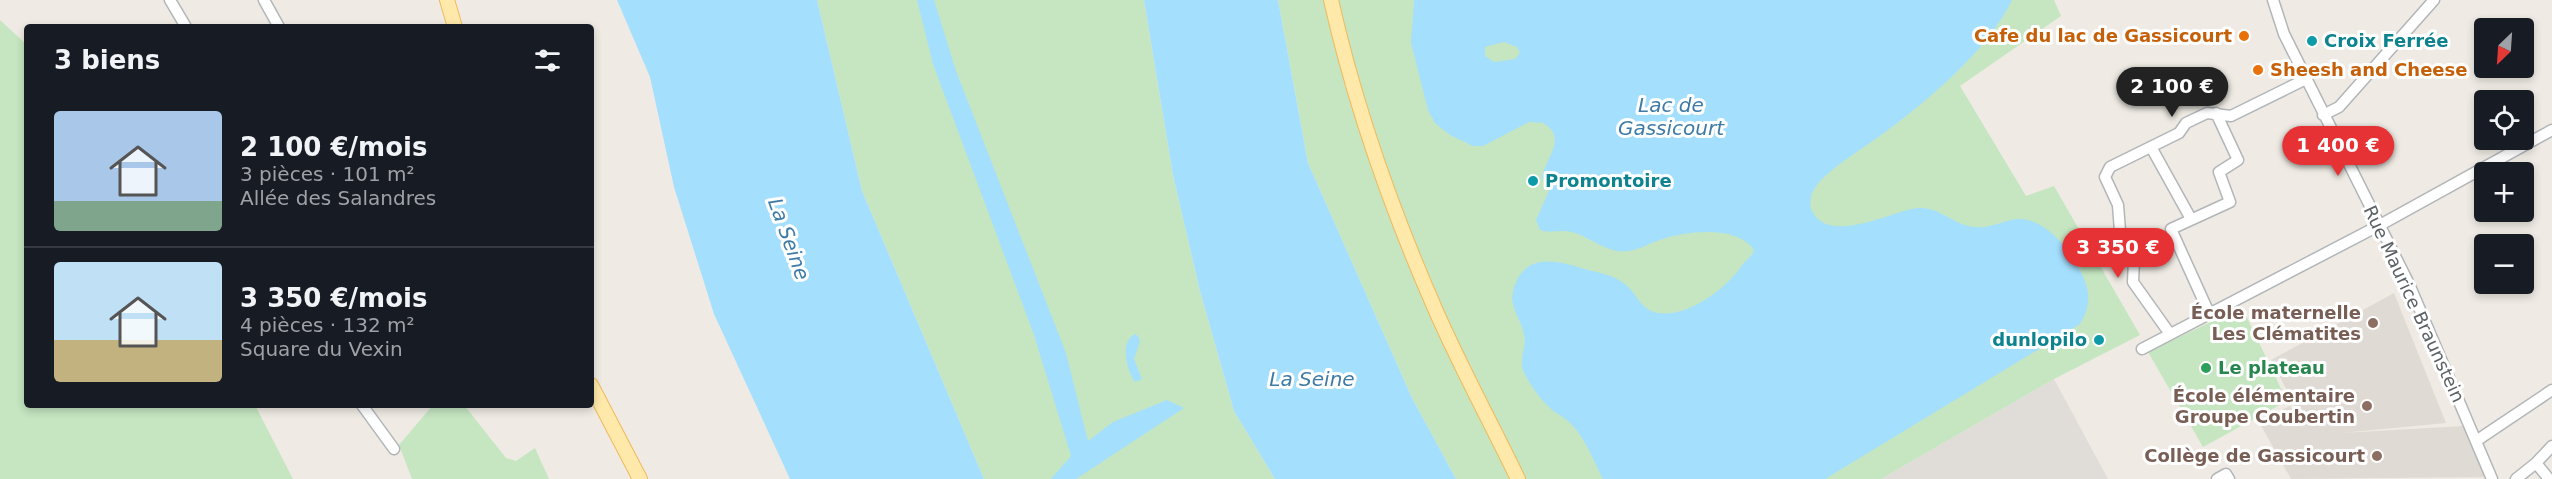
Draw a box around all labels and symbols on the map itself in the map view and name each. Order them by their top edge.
north arrow [2474,18,2534,78]
place label: Cafe du lac de Gassicourt [1974,25,2232,46]
marker: Cafe du lac de Gassicourt [2237,29,2251,43]
place label: Croix Ferrée [2324,30,2448,51]
marker: Croix Ferrée [2305,34,2319,48]
place label: Sheesh and Cheese [2270,59,2467,80]
marker: Sheesh and Cheese [2251,63,2265,77]
pin: 2 100 € [2117,67,2227,118]
water label: Lac de Gassicourt [1618,93,1725,140]
pin: 1 400 € [2283,126,2393,177]
place label: Promontoire [1545,170,1672,191]
marker: Promontoire [1526,174,1540,188]
water label: La Seine [763,195,815,283]
street label: Rue Maurice Braunstein [2360,202,2469,405]
pin: 3 350 € [2063,228,2173,279]
place label: École maternelle Les Clématites [2191,302,2361,344]
marker: École maternelle Les Clématites [2366,316,2380,330]
place label: dunlopilo [1992,329,2087,350]
marker: dunlopilo [2092,333,2106,347]
place label: Le plateau [2218,357,2325,378]
marker: Le plateau [2199,361,2213,375]
water label: La Seine [1269,367,1355,391]
place label: École élémentaire Groupe Coubertin [2173,385,2355,427]
marker: École élémentaire Groupe Coubertin [2360,399,2374,413]
place label: Collège de Gassicourt [2144,445,2365,466]
marker: Collège de Gassicourt [2370,449,2384,463]

